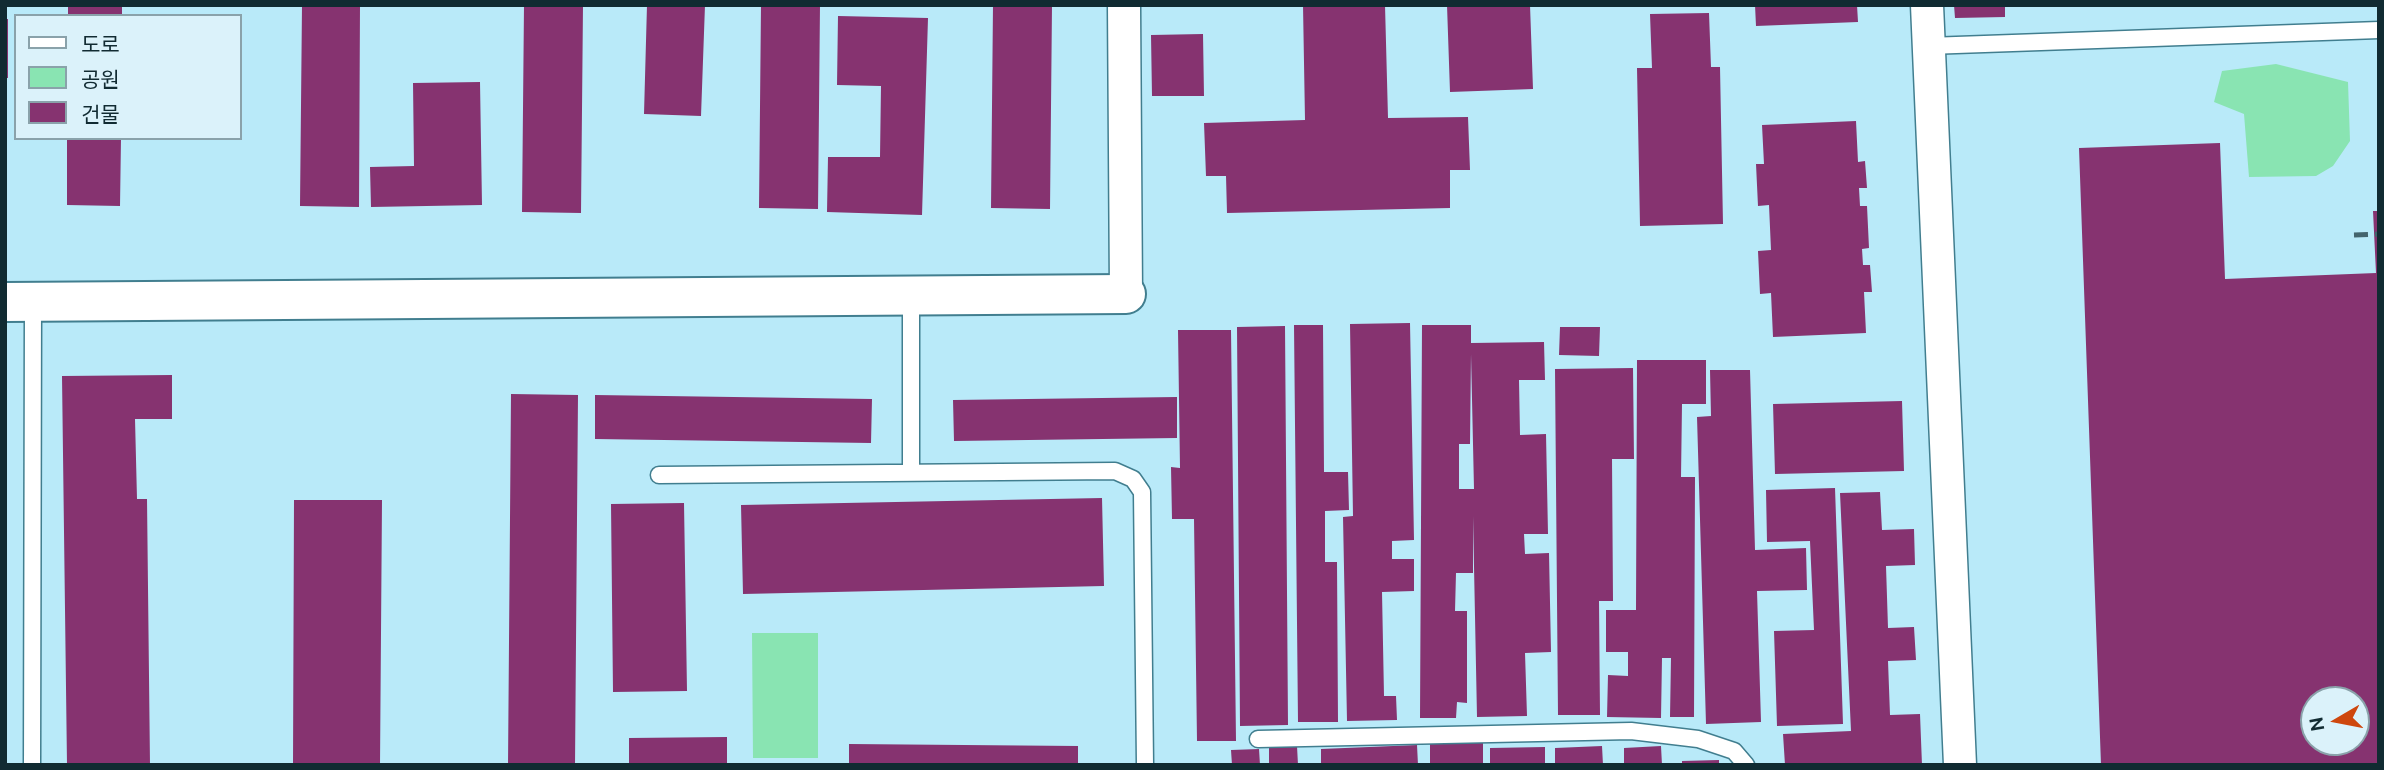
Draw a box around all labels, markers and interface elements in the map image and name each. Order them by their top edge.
legend [14,14,242,140]
text: 도로 [81,32,120,56]
text: 공원 [81,67,120,91]
text: 건물 [81,102,120,126]
north arrow [2300,686,2370,756]
text: N [2304,715,2328,733]

